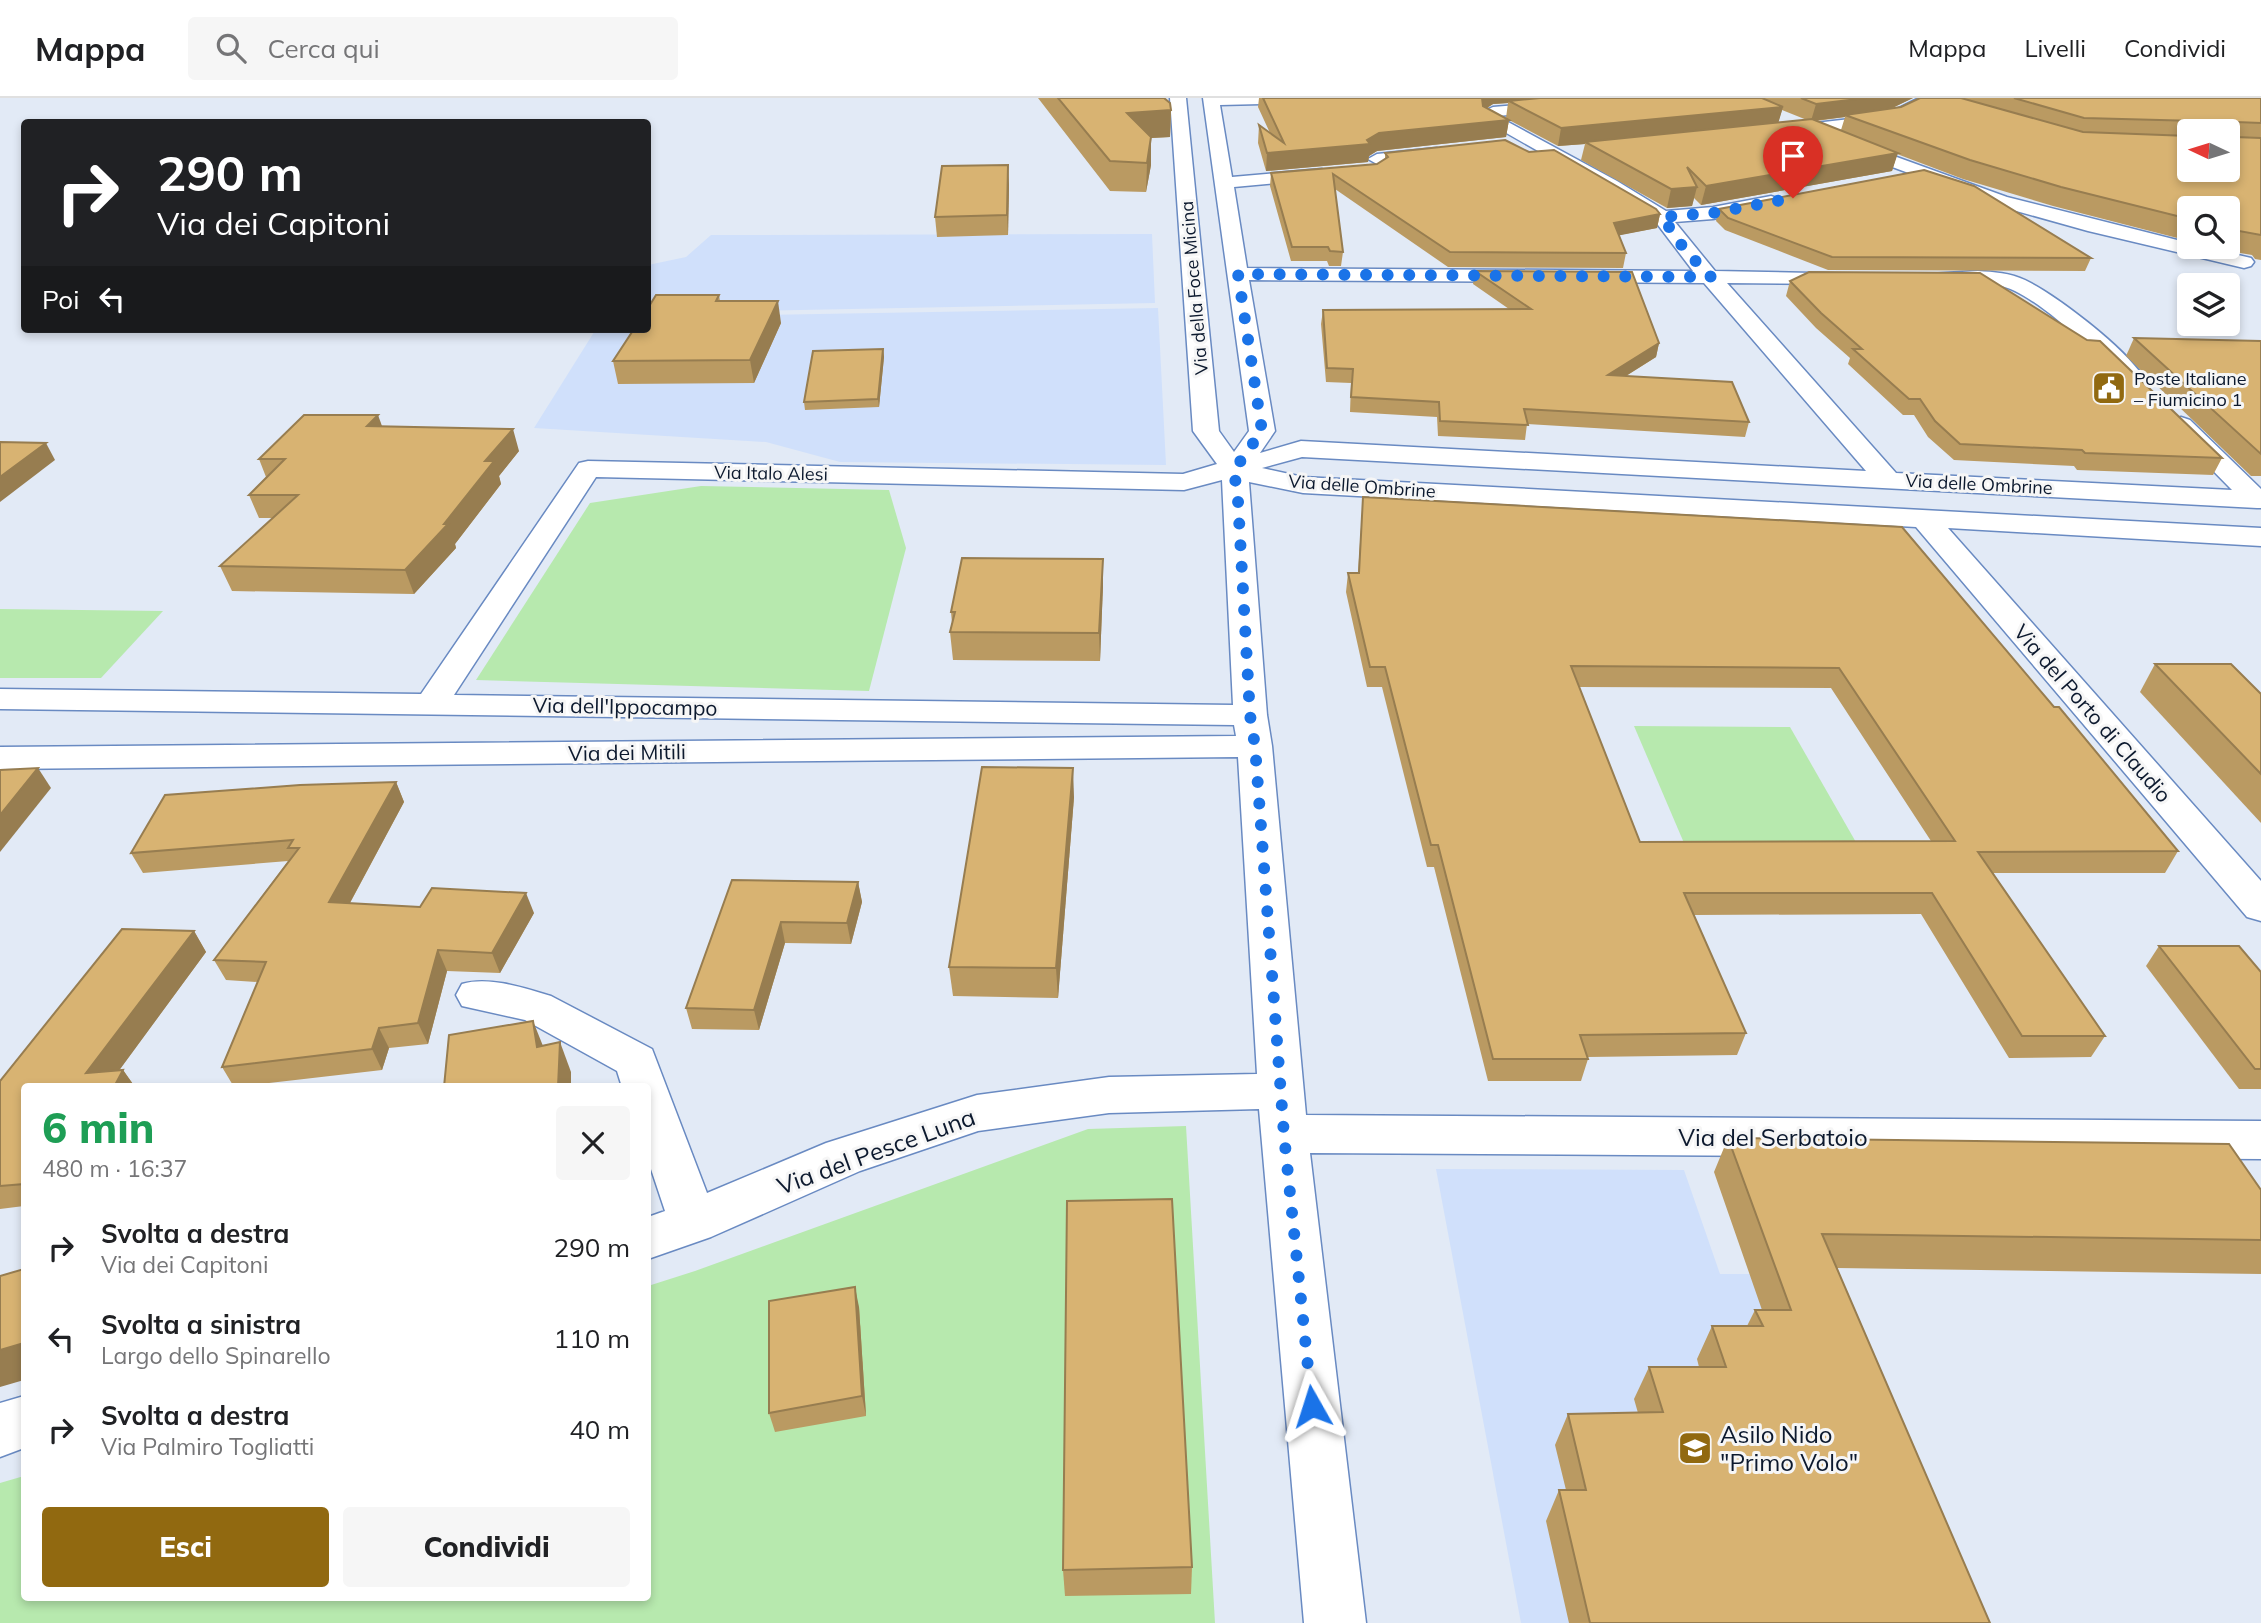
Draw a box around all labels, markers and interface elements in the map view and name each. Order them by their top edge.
search box [188,17,678,80]
text: Mappa [35,28,146,69]
icon: search [212,29,250,67]
text: Cerca qui [268,32,380,65]
text: Mappa [1908,33,1986,63]
text: Livelli [2024,33,2086,63]
text: Condividi [2124,33,2226,63]
north arrow [2177,119,2240,182]
map controls [2177,119,2240,336]
pin [1763,126,1823,198]
icon: arrive [1774,137,1812,175]
text: 290 m [157,142,303,203]
icon: right [42,147,133,238]
button: search [2177,196,2240,259]
street label: Via della Foce Micina [1175,200,1213,376]
text: Via dei Capitoni [157,203,390,243]
button: layers [2177,273,2240,336]
icon: left [93,280,131,318]
text: Poi [42,283,79,316]
place label: Poste Italiane – Fiumicino 1 [2134,367,2247,411]
public building icon: Poste Italiane – Fiumicino 1 [2090,369,2128,407]
street label: Via Italo Alesi [714,461,828,485]
street label: Via delle Ombrine [1288,469,1436,503]
street label: Via delle Ombrine [1905,469,2053,499]
street label: Via del Porto di Claudio [2009,619,2177,807]
street label: Via dell'Ippocampo [532,691,718,721]
street label: Via dei Mitili [568,738,686,766]
text: 6 min [42,1101,155,1154]
street label: Via del Pesce Luna [773,1101,979,1201]
button: close [556,1106,630,1180]
street label: Via del Serbatoio [1678,1122,1868,1152]
text: 480 m · 16:37 [42,1154,187,1183]
text: Svolta a destra [101,1217,289,1250]
icon: right [42,1229,80,1267]
text: 290 m [554,1231,630,1264]
text: Via dei Capitoni [101,1250,269,1279]
text: Svolta a sinistra [101,1308,301,1341]
icon: left [42,1320,80,1358]
text: 110 m [554,1322,630,1355]
text: Largo dello Spinarello [101,1341,331,1370]
position arrow [1275,1369,1349,1443]
text: Svolta a destra [101,1399,289,1432]
icon: right [42,1411,80,1449]
text: 40 m [569,1413,630,1446]
place label: Asilo Nido "Primo Volo" [1720,1419,1858,1477]
school or university icon: Asilo Nido "Primo Volo" [1676,1429,1714,1467]
text: Via Palmiro Togliatti [101,1432,314,1461]
button: Esci [42,1507,329,1587]
button: Condividi [343,1507,630,1587]

